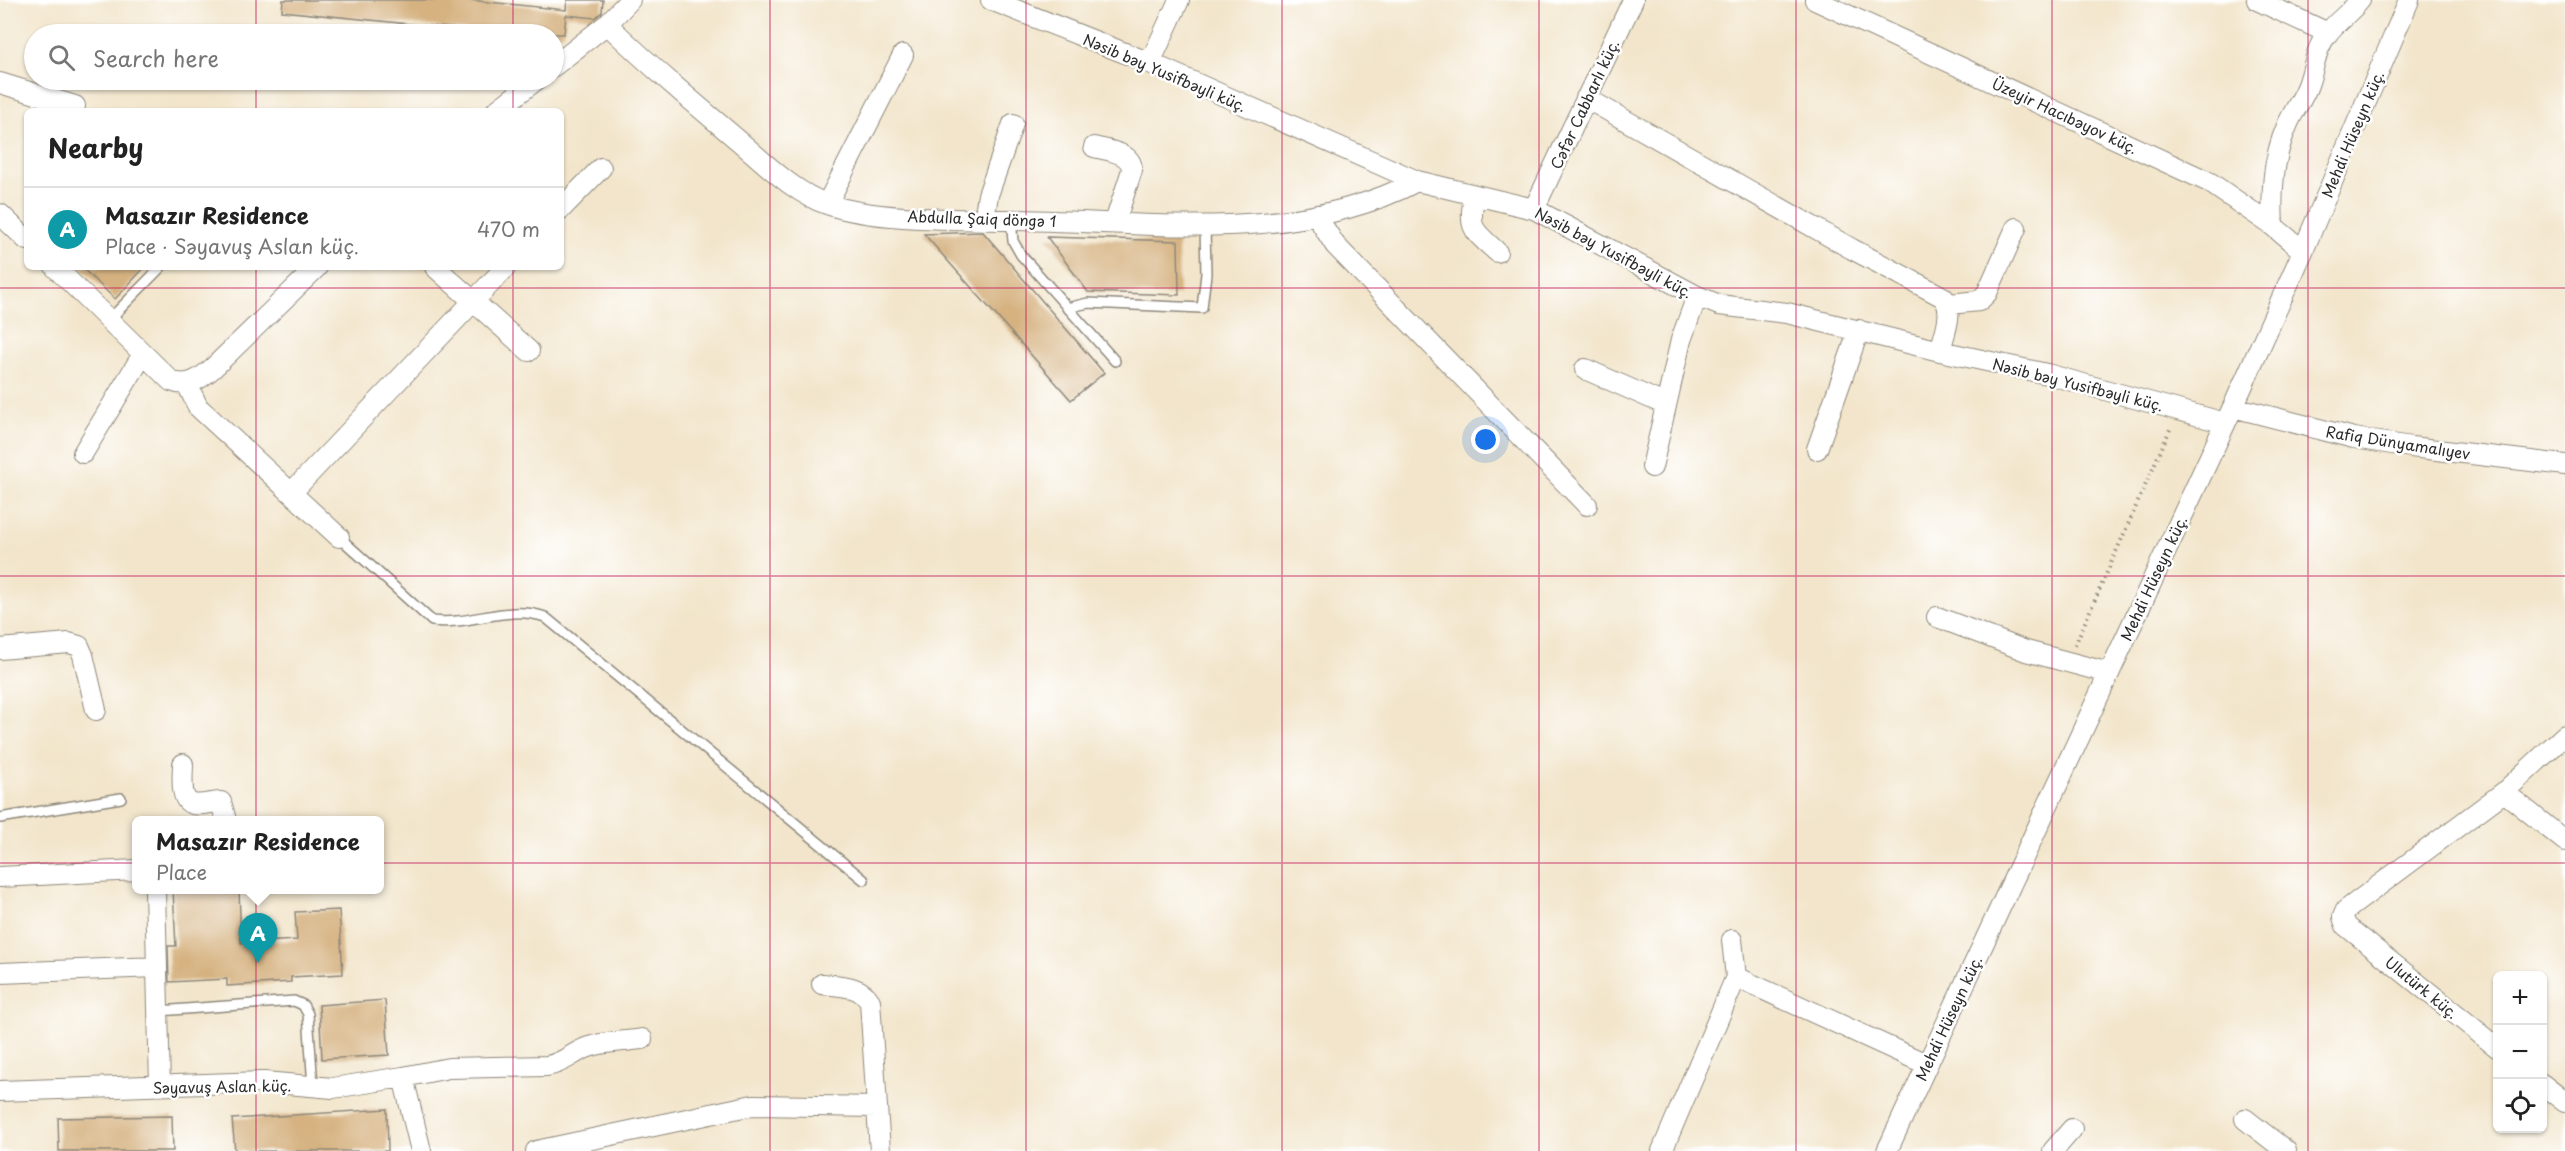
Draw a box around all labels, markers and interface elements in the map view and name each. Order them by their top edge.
search box [24,24,564,90]
street label: Nəsib bəy Yusifbəyli küç. [1080,27,1250,117]
street label: Cəfər Cabbarlı küç. [1544,35,1624,173]
icon: search [45,41,78,74]
text: Search here [93,41,219,74]
street label: Mehdi Hüseyn küç. [2315,67,2389,201]
street label: Üzeyir Hacıbəyov küç. [1988,71,2142,159]
text: Nearby [48,128,143,167]
text: Masazır Residence [105,198,309,231]
street label: Nəsib bəy Yusifbəyli küç. [1531,201,1697,303]
street label: Abdulla Şaiq döngə 1 [907,204,1057,232]
text: A [60,214,75,244]
text: 470 m [477,214,540,244]
text: Place · Səyavuş Aslan küç. [105,231,359,261]
street label: Nəsib bəy Yusifbəyli küç. [1990,352,2166,416]
street label: Rafiq Dünyamalıyev [2324,419,2472,465]
your location [1471,425,1500,454]
street label: Mehdi Hüseyn küç. [2114,512,2192,644]
popup [132,816,384,894]
text: Masazır Residence [156,824,360,857]
text: Place [156,857,207,887]
pin: A [238,914,278,963]
street label: Ulutürk küç. [2380,950,2464,1024]
street label: Mehdi Hüseyn küç. [1909,952,1987,1084]
map controls [2493,971,2547,1133]
button: + [2493,971,2547,1025]
button: − [2493,1025,2547,1079]
street label: Səyavuş Aslan küç. [152,1073,292,1099]
button: locate [2493,1079,2547,1133]

